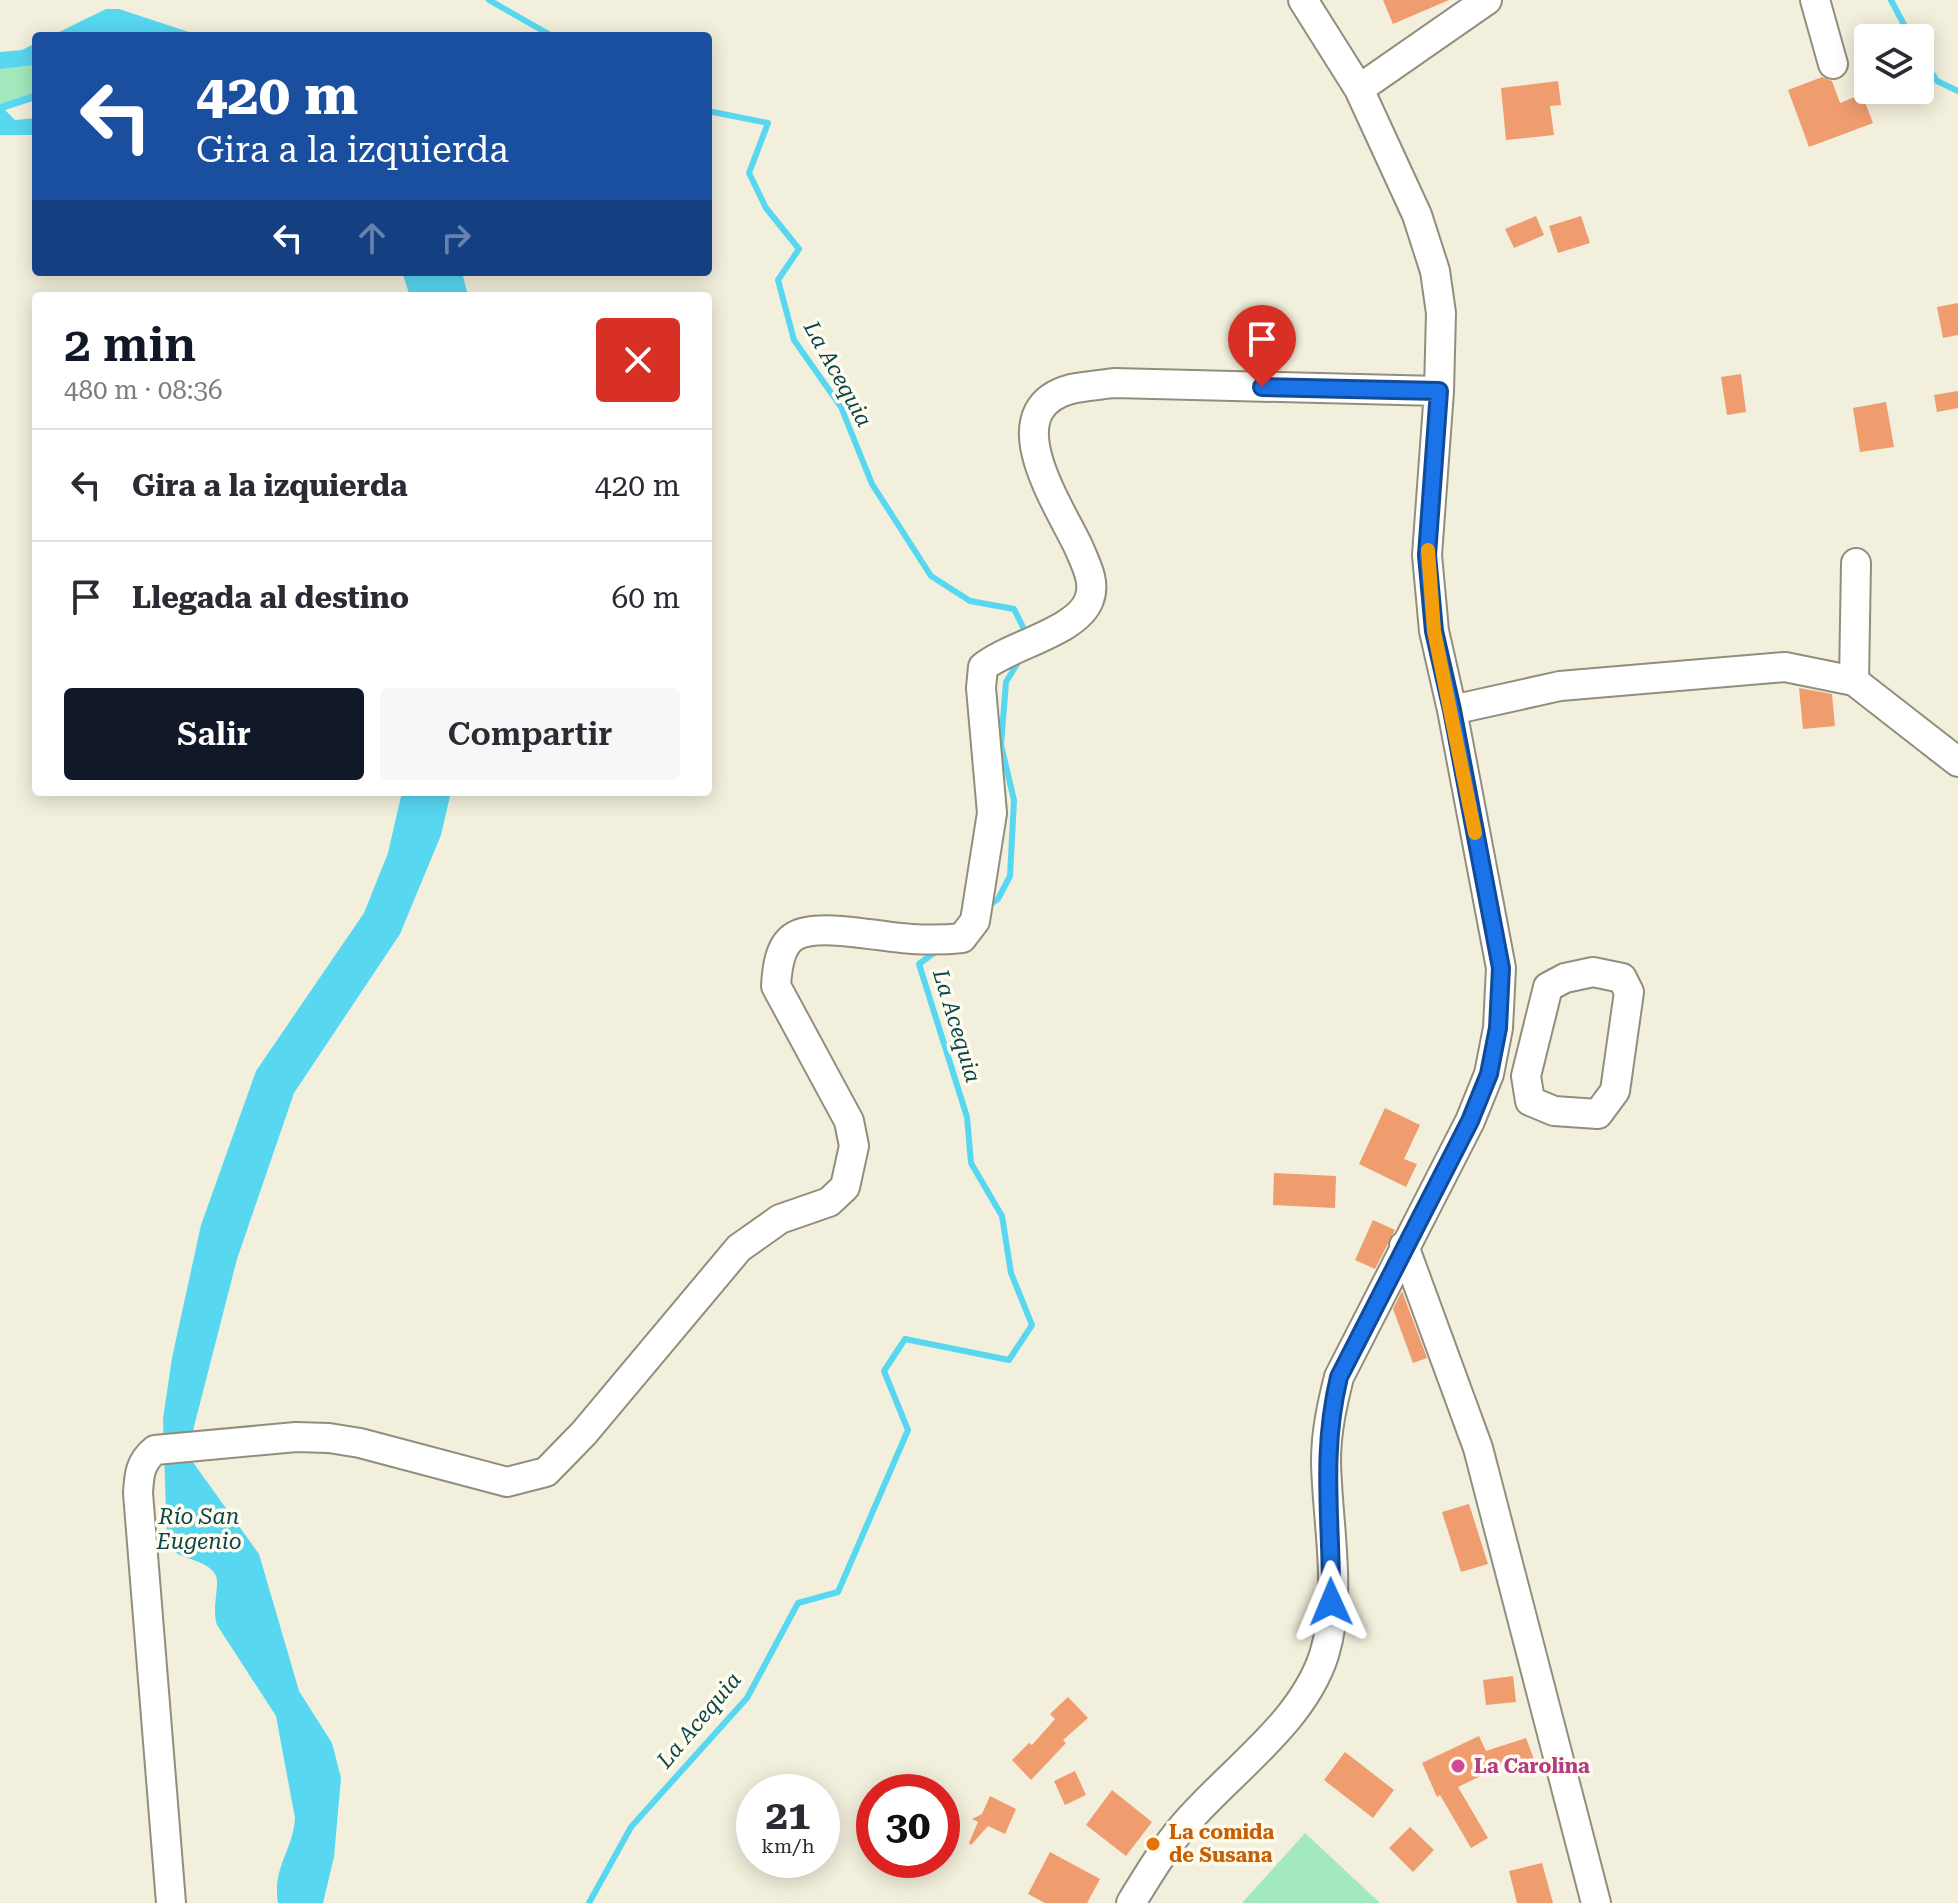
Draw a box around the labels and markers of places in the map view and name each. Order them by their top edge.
pin [1228,305,1296,387]
place label: La Carolina [1474,1754,1590,1778]
marker: La Carolina [1449,1757,1467,1775]
place label: La comida de Susana [1169,1820,1274,1867]
marker: La comida de Susana [1144,1835,1162,1853]

